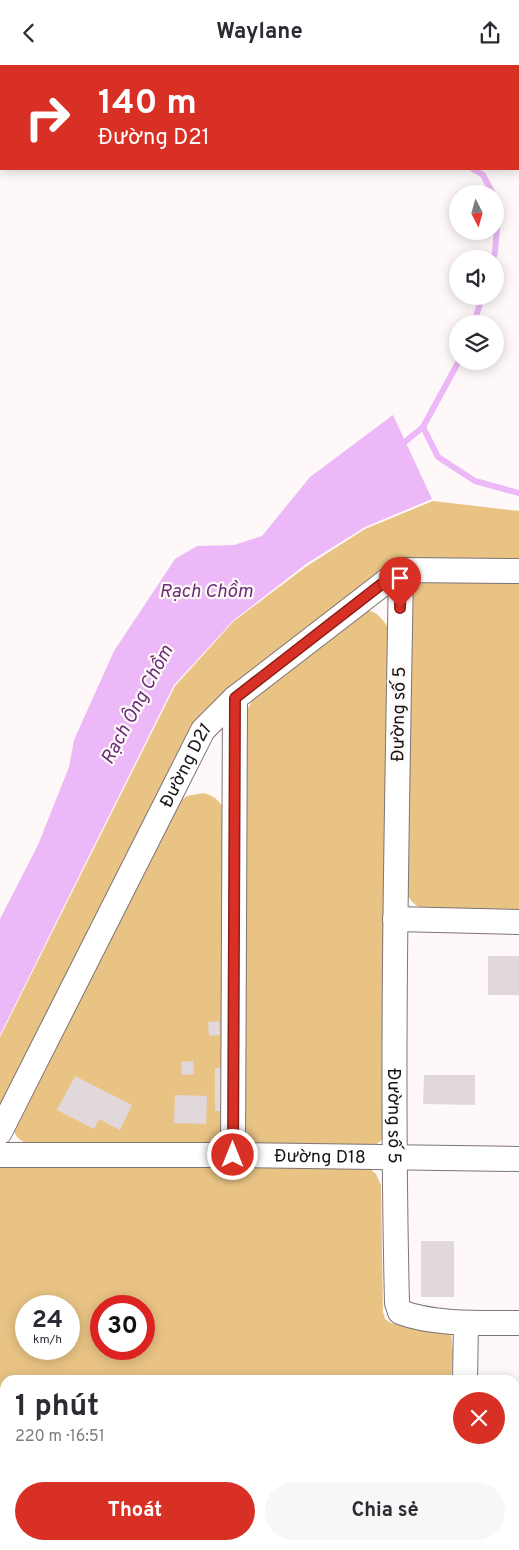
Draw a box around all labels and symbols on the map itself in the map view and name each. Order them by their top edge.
north arrow [449,185,504,240]
pin [379,557,421,608]
water label: Rạch Chồm [159,580,253,604]
water label: Rạch Ông Chồm [95,640,179,769]
street label: Đường số 5 [386,666,412,762]
street label: Đường D21 [156,718,217,812]
street label: Đường số 5 [381,1068,406,1164]
position arrow [206,1128,258,1180]
street label: Đường D18 [274,1146,366,1170]
speed limit sign: 30 [90,1295,155,1360]

